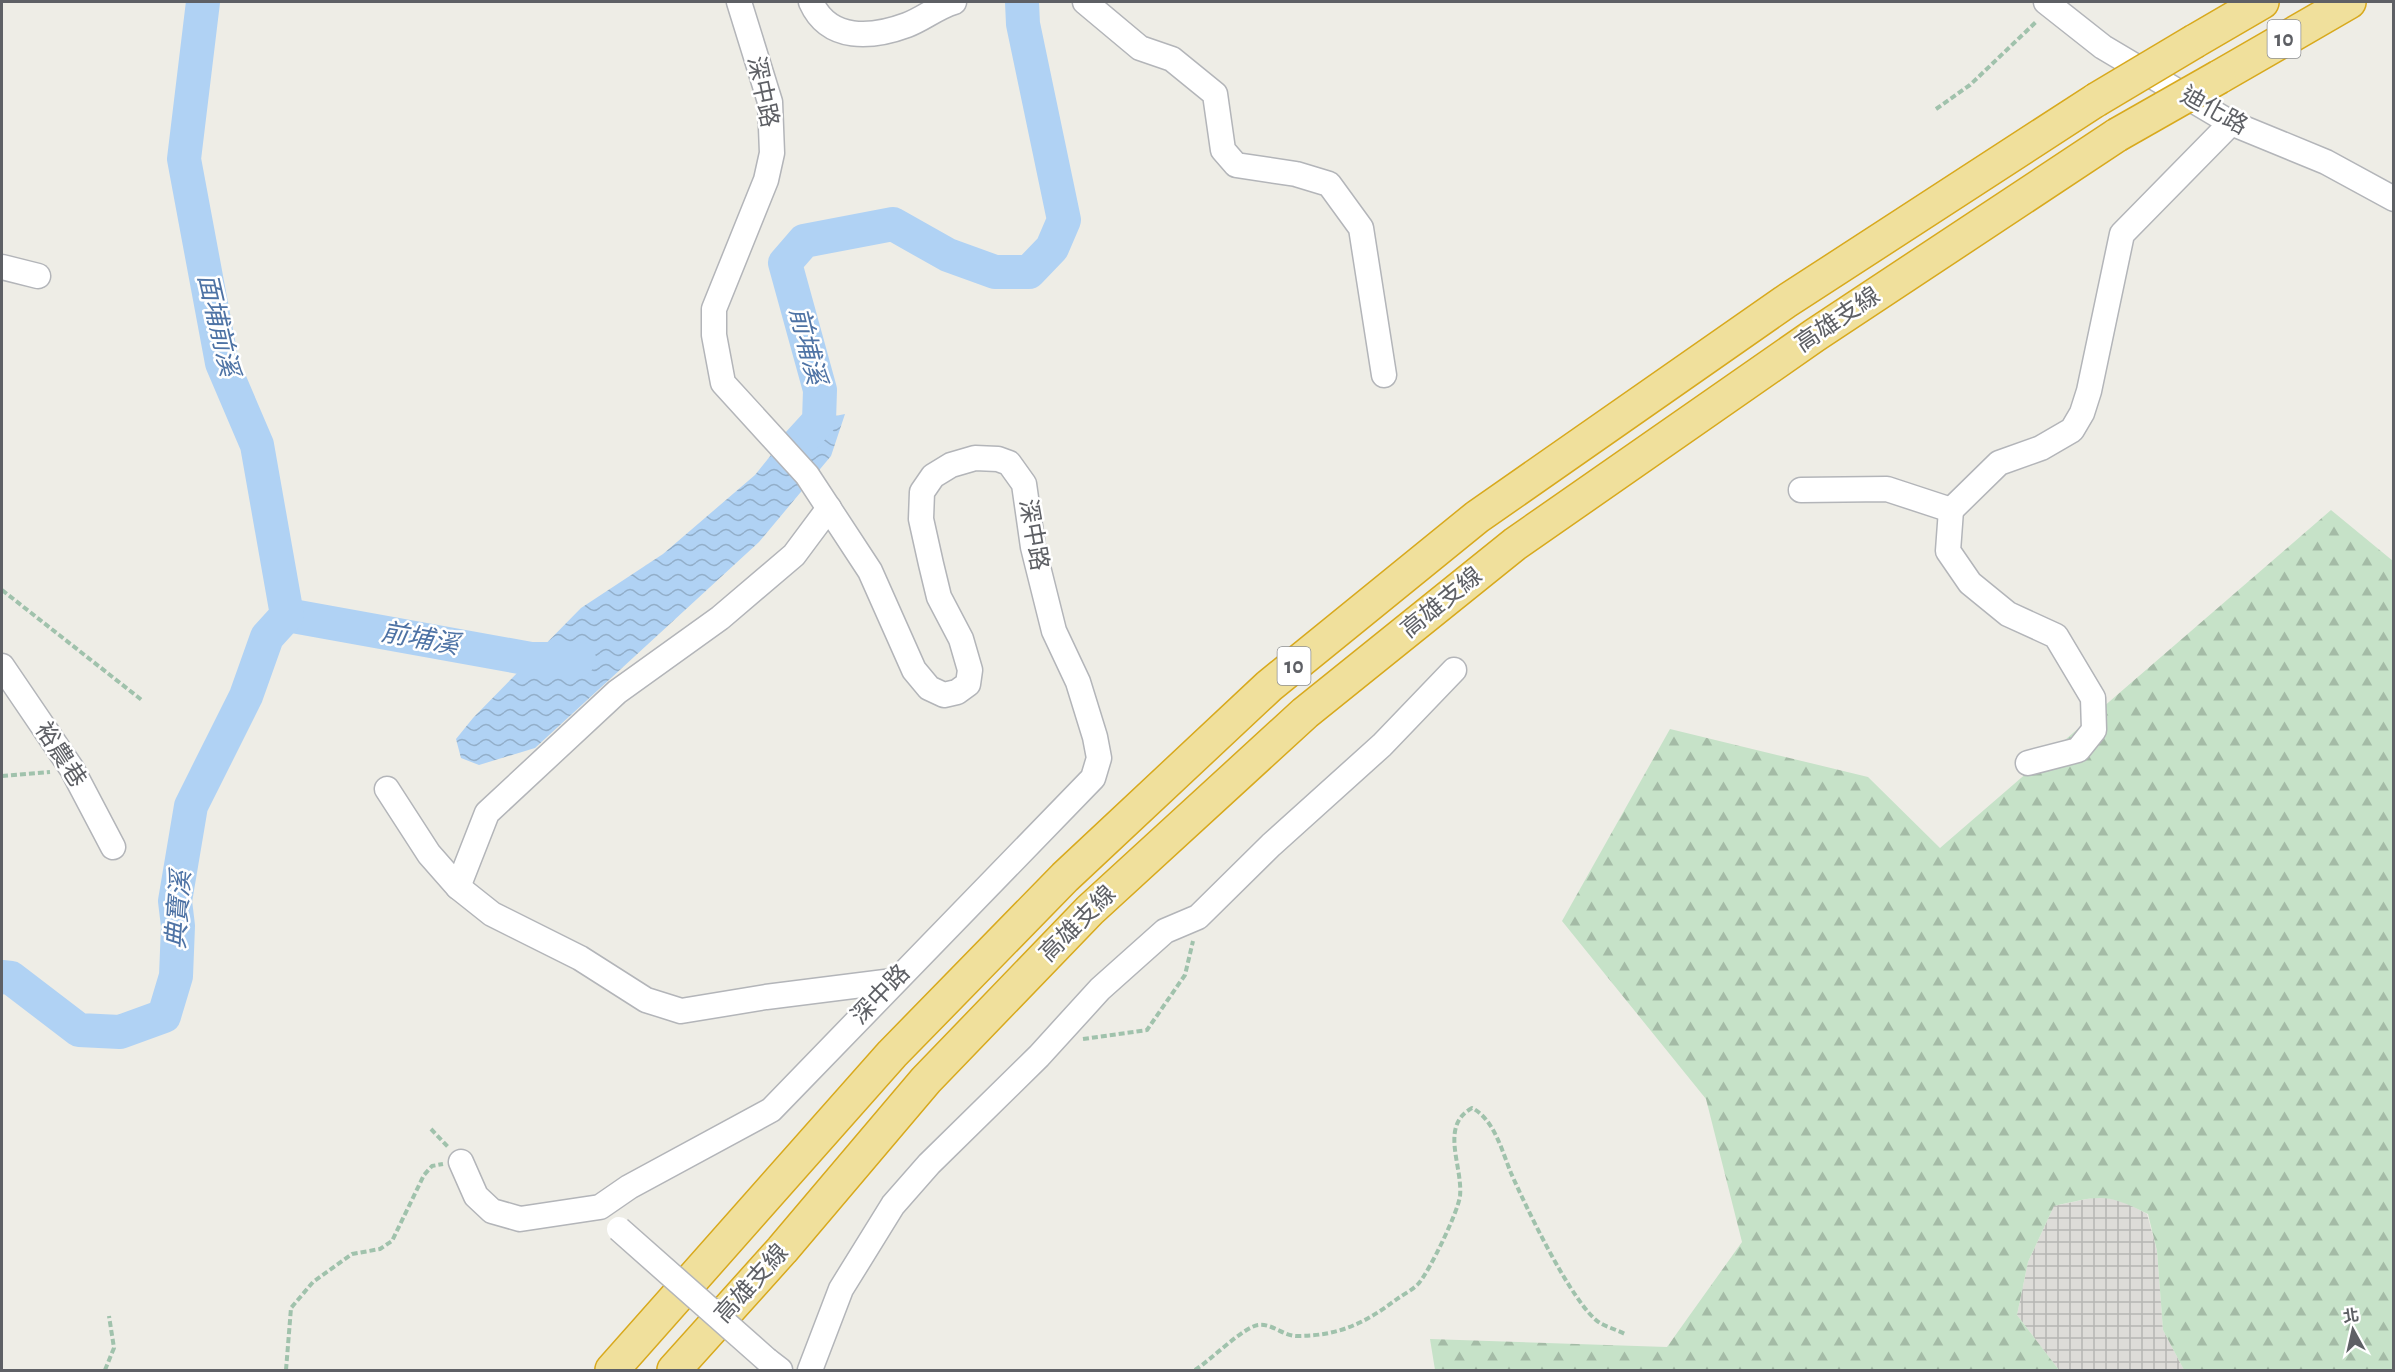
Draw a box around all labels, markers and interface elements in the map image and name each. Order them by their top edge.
road number: 10 [2268,20,2300,58]
street label: 深中路 [743,54,783,130]
street label: 迪化路 [2177,81,2252,139]
water label: 面埔前溪 [194,271,244,382]
street label: 高雄支線 [1790,282,1885,357]
water label: 前埔溪 [785,305,831,391]
street label: 深中路 [1015,497,1053,573]
street label: 高雄支線 [1396,562,1487,643]
water label: 前埔溪 [379,618,465,659]
road number: 10 [1278,647,1310,685]
street label: 裕農巷 [30,717,91,792]
water label: 典寶溪 [161,866,195,950]
street label: 高雄支線 [1034,880,1120,966]
street label: 深中路 [846,959,915,1029]
street label: 高雄支線 [709,1239,793,1328]
north arrow [2323,1300,2383,1360]
text: 北 [2342,1306,2360,1325]

